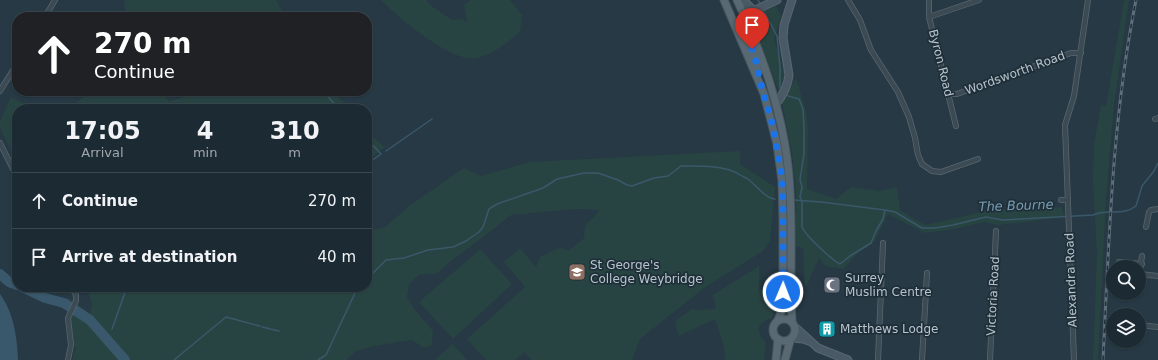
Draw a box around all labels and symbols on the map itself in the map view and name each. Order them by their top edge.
pin [735,8,769,49]
street label: Byron Road [926,28,956,98]
street label: Wordsworth Road [963,48,1067,98]
water label: The Bourne [978,197,1054,214]
street label: Alexandra Road [1062,232,1080,328]
street label: Victoria Road [984,256,1002,336]
place label: St George's College Weybridge [590,258,703,286]
school or university icon: St George's College Weybridge [567,262,587,282]
position arrow [762,271,804,313]
place label: Surrey Muslim Centre [845,271,932,299]
mosque icon: Surrey Muslim Centre [822,275,842,295]
building icon: Matthews Lodge [817,319,837,339]
place label: Matthews Lodge [840,322,938,336]

